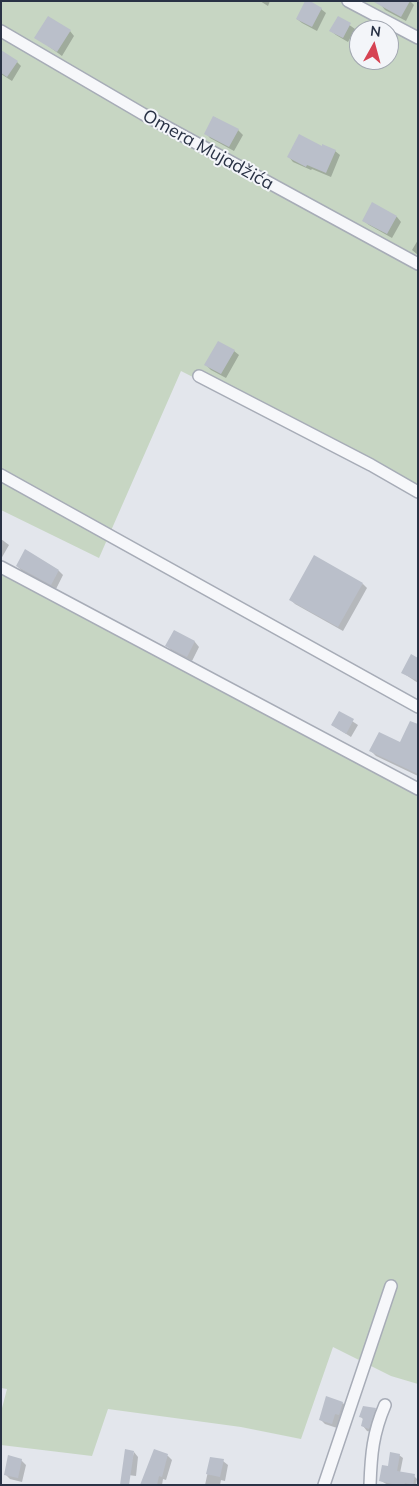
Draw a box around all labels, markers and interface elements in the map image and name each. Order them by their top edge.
north arrow [349,20,399,70]
text: N [369,22,382,41]
street label: Omera Mujadžića [139,105,277,195]

